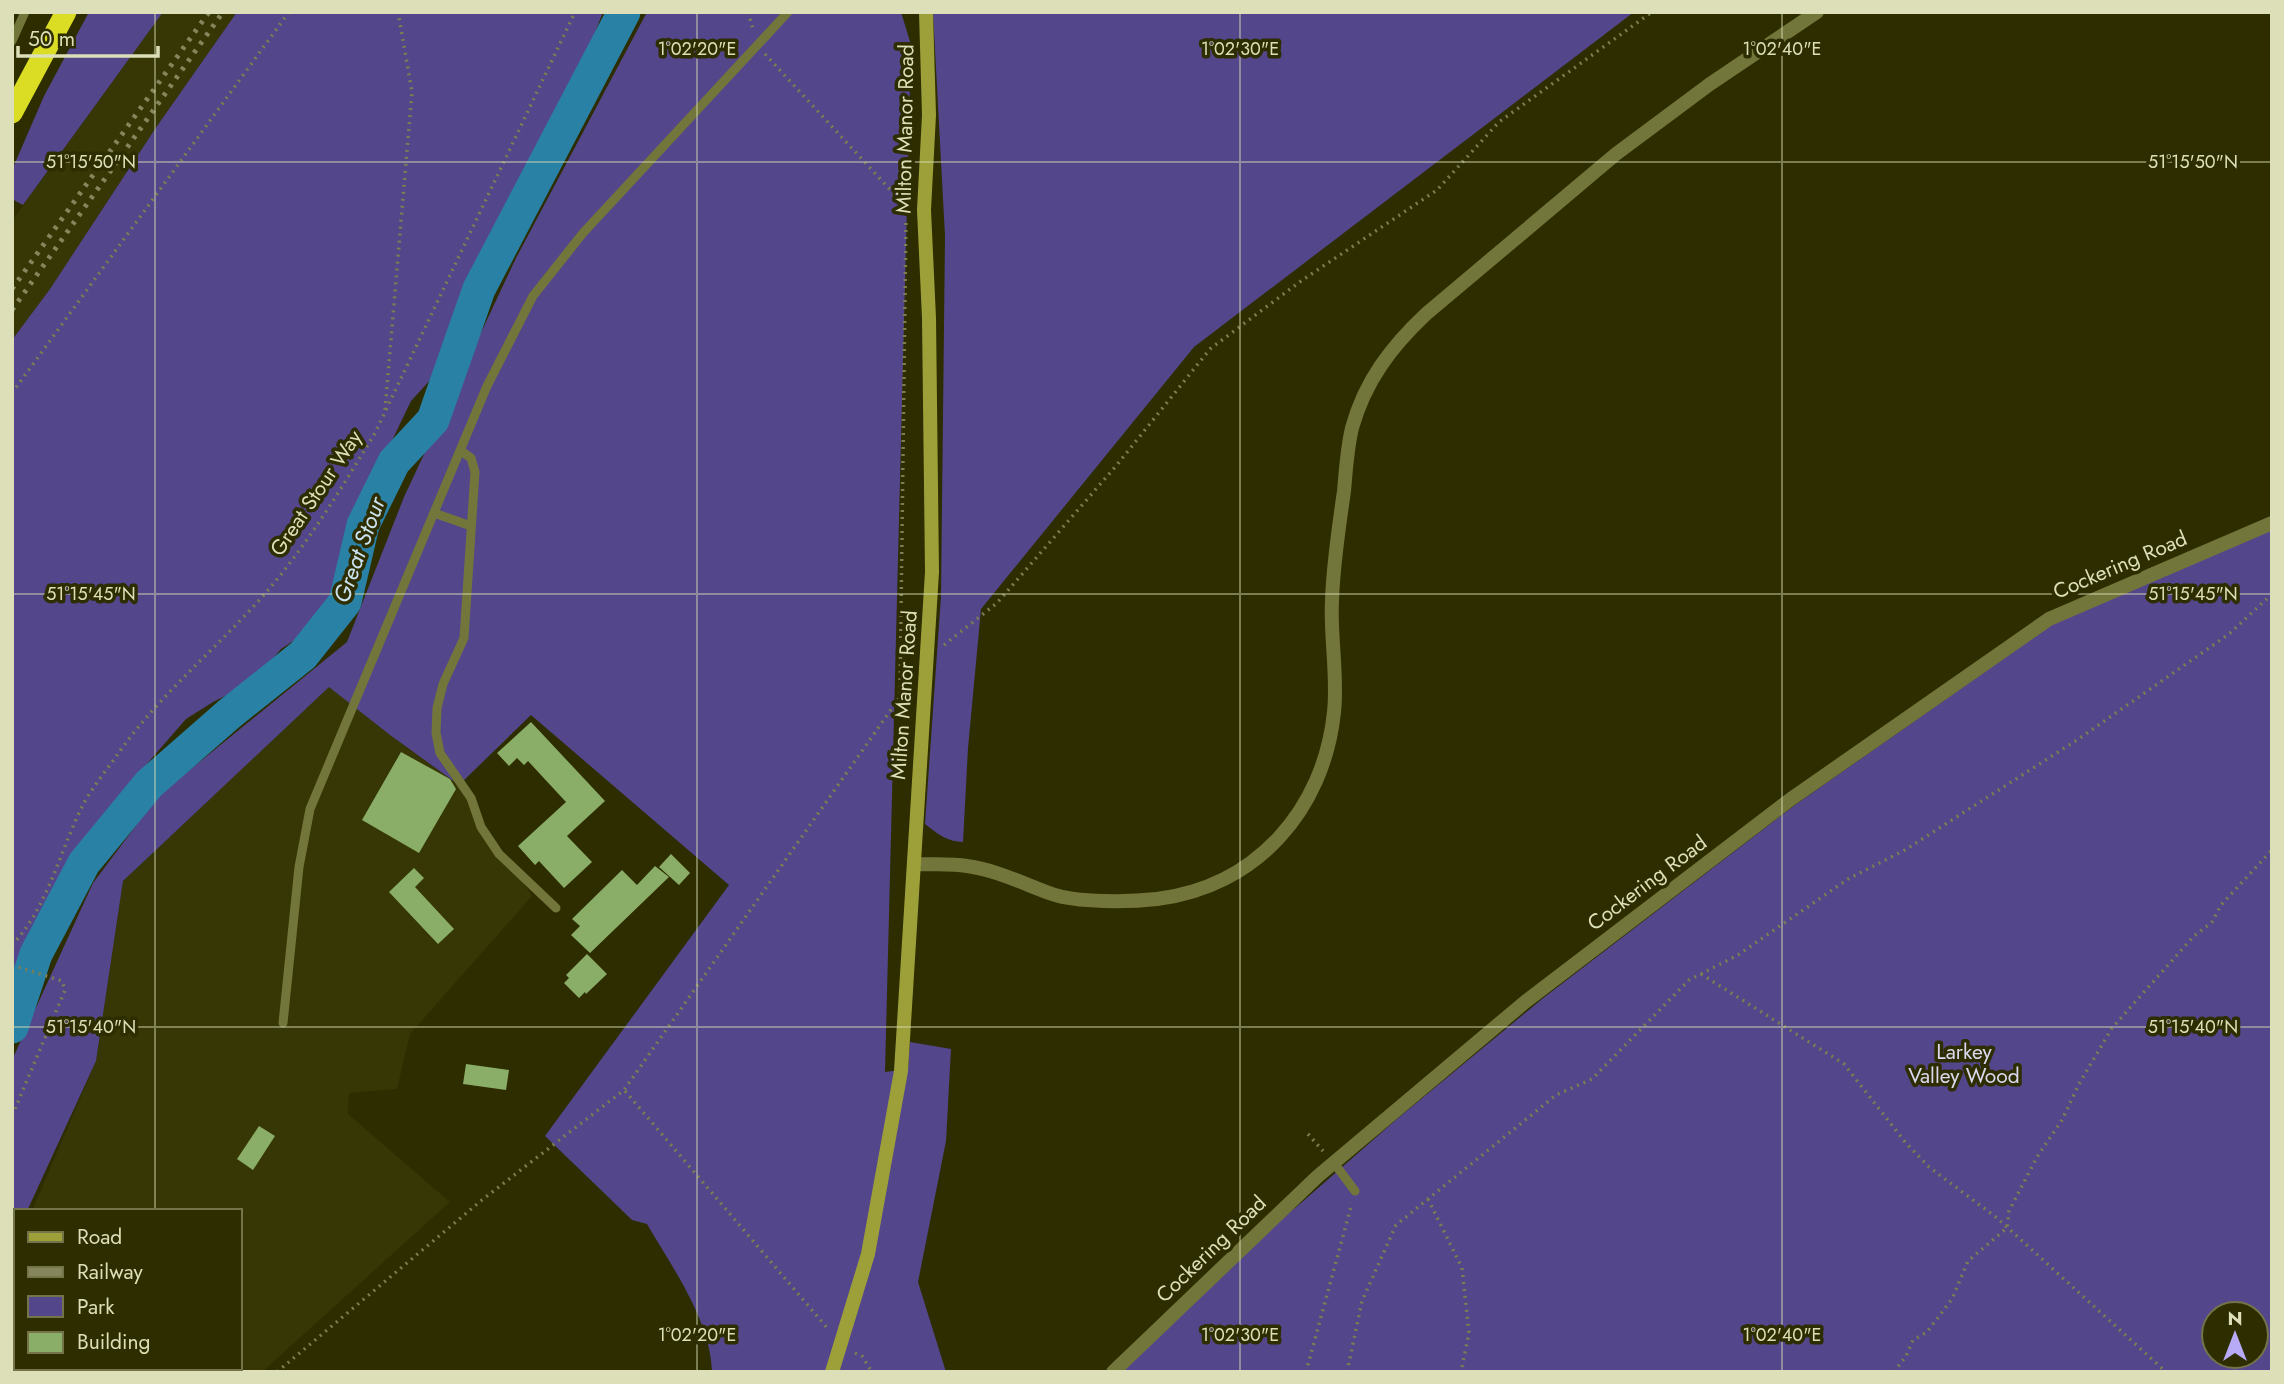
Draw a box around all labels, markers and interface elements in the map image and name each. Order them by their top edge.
scale bar [18,14,158,58]
text: 50 m [28,24,75,54]
text: 1°02'20"E [658,36,736,62]
text: 1°02'30"E [1201,36,1279,62]
text: 1°02'40"E [1743,36,1821,62]
street label: Milton Manor Road [889,44,921,214]
text: 51°15'50"N [46,149,136,175]
text: 51°15'50"N [2148,149,2238,175]
street label: Great Stour Way [265,425,367,561]
water label: Great Stour [327,493,391,607]
street label: Cockering Road [2048,523,2192,607]
text: 51°15'45"N [46,581,136,607]
text: 51°15'45"N [2148,581,2238,607]
street label: Milton Manor Road [883,609,925,781]
street label: Cockering Road [1581,828,1713,938]
text: 51°15'40"N [46,1014,136,1040]
text: 51°15'40"N [2148,1014,2238,1040]
park label: Larkey Valley Wood [1908,1037,2020,1091]
street label: Cockering Road [1149,1189,1273,1309]
legend [14,1209,242,1370]
text: Road [77,1222,122,1252]
text: Railway [77,1257,143,1287]
text: Park [77,1292,115,1322]
north arrow [2200,1300,2270,1370]
text: N [2227,1305,2243,1332]
text: 1°02'20"E [658,1322,736,1348]
text: 1°02'30"E [1201,1322,1279,1348]
text: 1°02'40"E [1743,1322,1821,1348]
text: Building [77,1327,150,1357]

